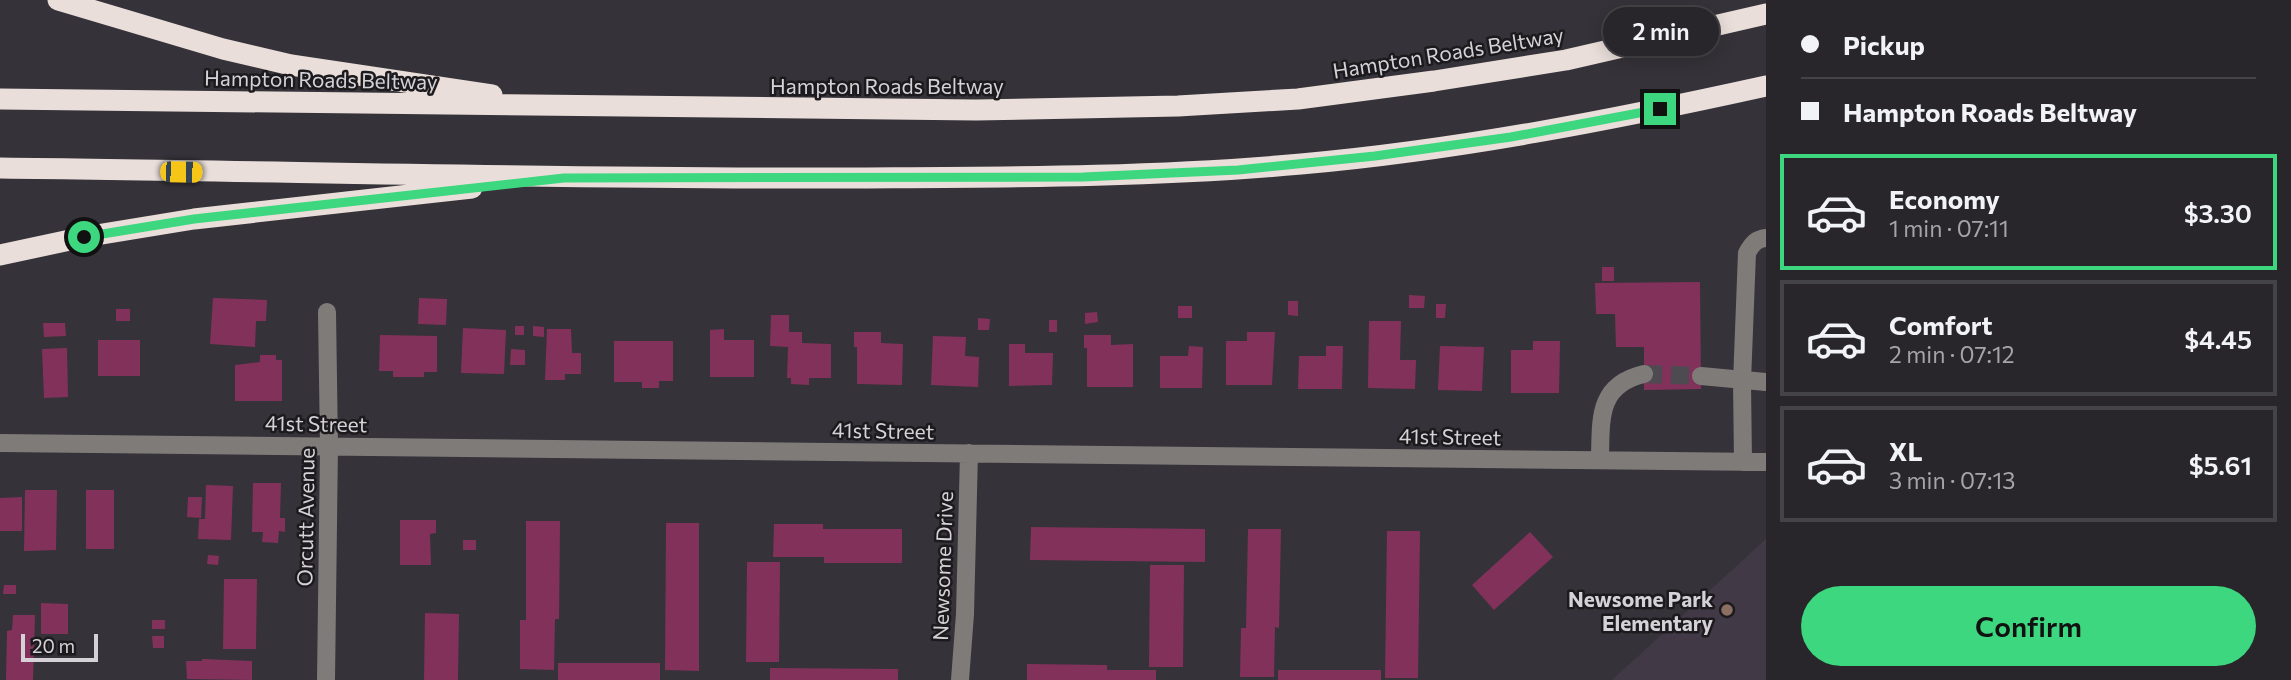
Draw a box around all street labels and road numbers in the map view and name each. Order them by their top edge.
street label: Hampton Roads Beltway [1331,21,1566,83]
street label: Hampton Roads Beltway [204,64,438,94]
street label: Hampton Roads Beltway [770,73,1004,98]
street label: 41st Street [265,410,367,436]
street label: 41st Street [832,417,934,443]
street label: 41st Street [1399,423,1501,449]
street label: Orcutt Avenue [291,448,319,586]
street label: Newsome Drive [927,491,957,641]

